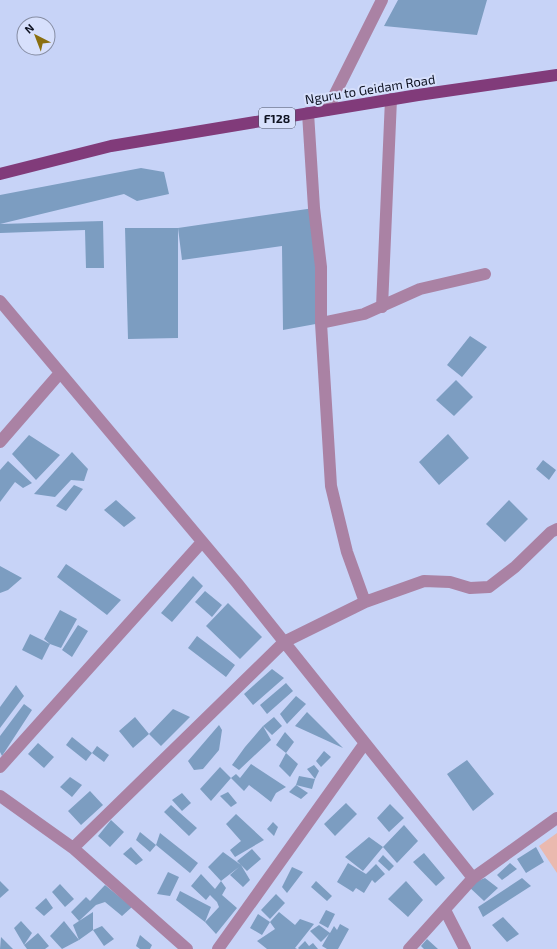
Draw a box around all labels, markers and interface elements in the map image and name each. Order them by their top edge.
north arrow [16,16,56,56]
text: N [22,21,36,36]
street label: Nguru to Geidam Road [304,71,436,107]
road number: F128 [259,108,295,128]

